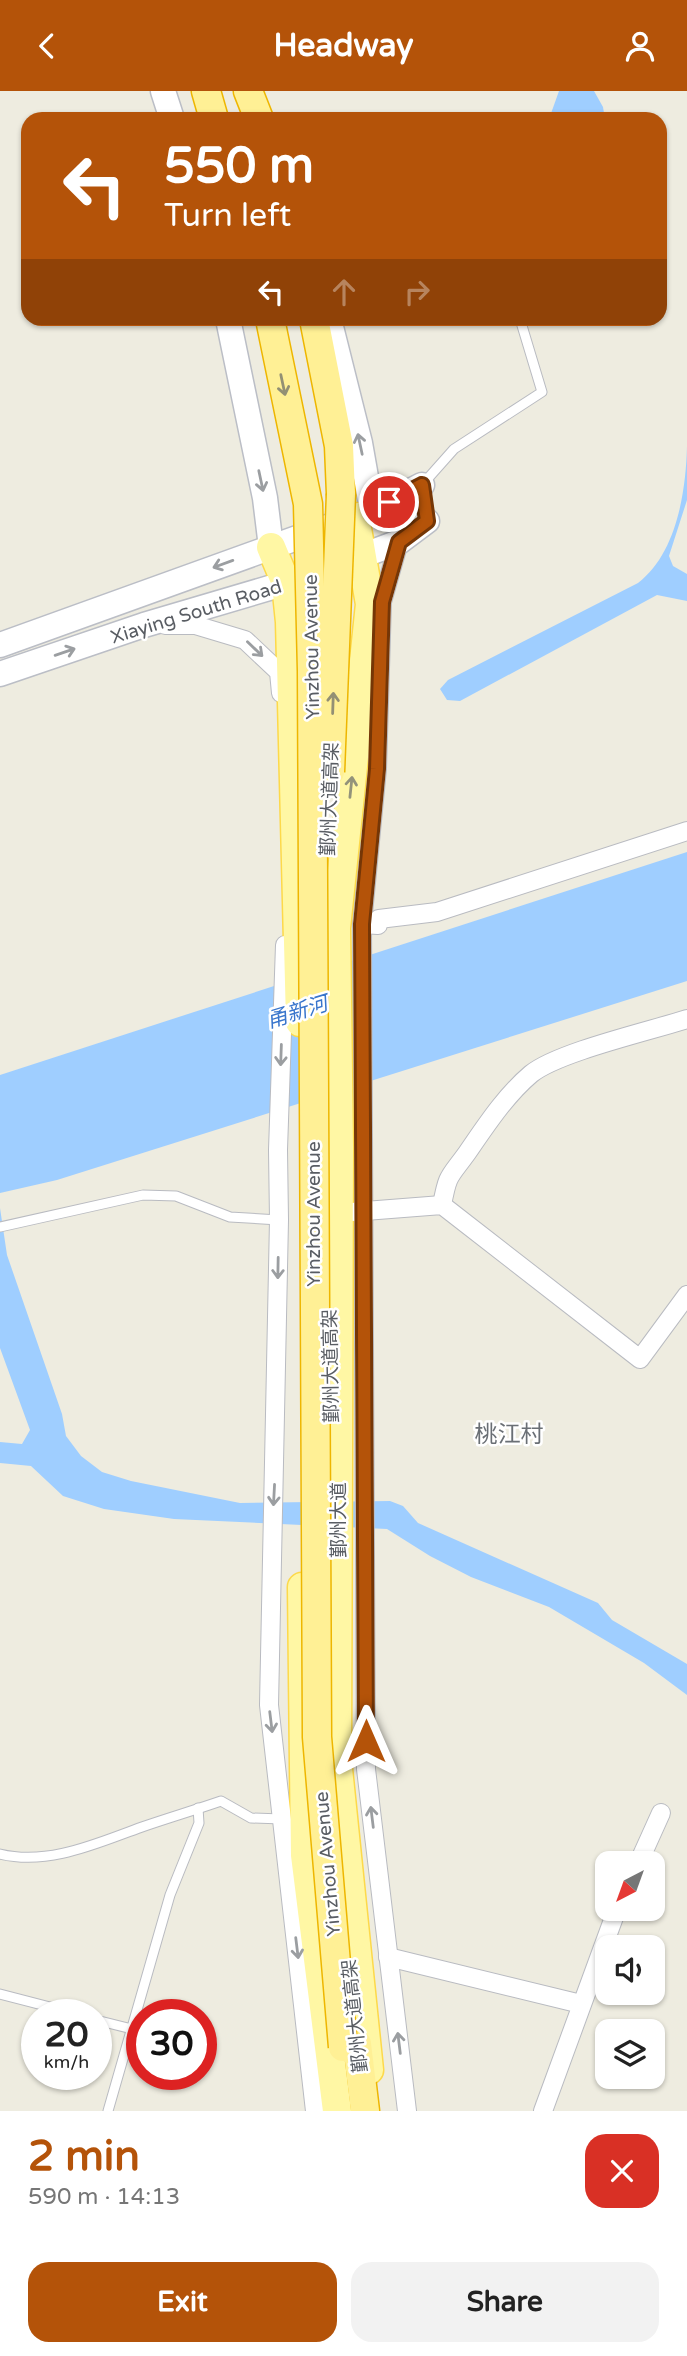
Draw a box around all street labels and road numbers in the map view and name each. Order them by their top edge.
street label: Yinzhou Avenue [300,574,324,720]
street label: Xiaying South Road [108,575,285,648]
street label: 鄞州大道高架 [317,742,343,856]
street label: Yinzhou Avenue [303,1141,325,1287]
street label: 鄞州大道高架 [319,1309,343,1423]
street label: 鄞州大道 [328,1482,350,1558]
street label: Yinzhou Avenue [311,1791,345,1937]
street label: 鄞州大道高架 [338,1958,372,2074]

